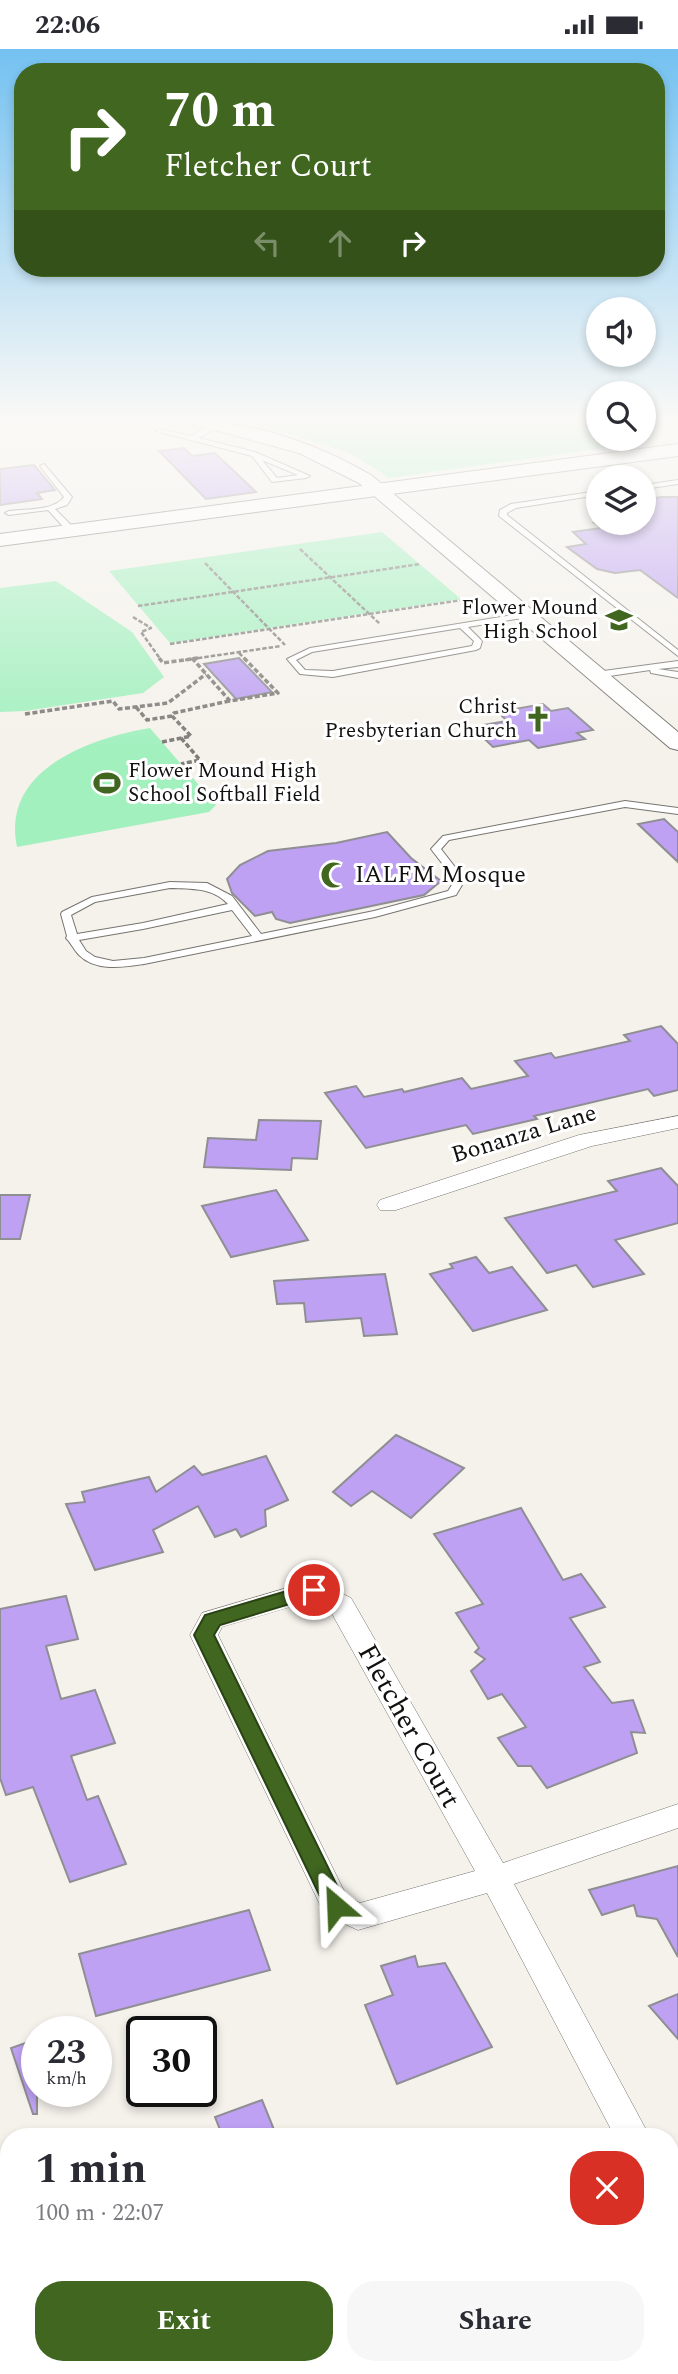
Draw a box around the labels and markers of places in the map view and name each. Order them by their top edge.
place label: Flower Mound High School [461,592,598,648]
school or university icon: Flower Mound High School [604,605,634,635]
place label: Christ Presbyterian Church [324,691,517,747]
church icon: Christ Presbyterian Church [523,704,553,734]
place label: Flower Mound High School Softball Field [128,755,321,811]
sports icon: Flower Mound High School Softball Field [92,768,122,798]
place label: IALFM Mosque [355,857,526,893]
mosque icon: IALFM Mosque [319,860,349,890]
pin [284,1560,344,1620]

